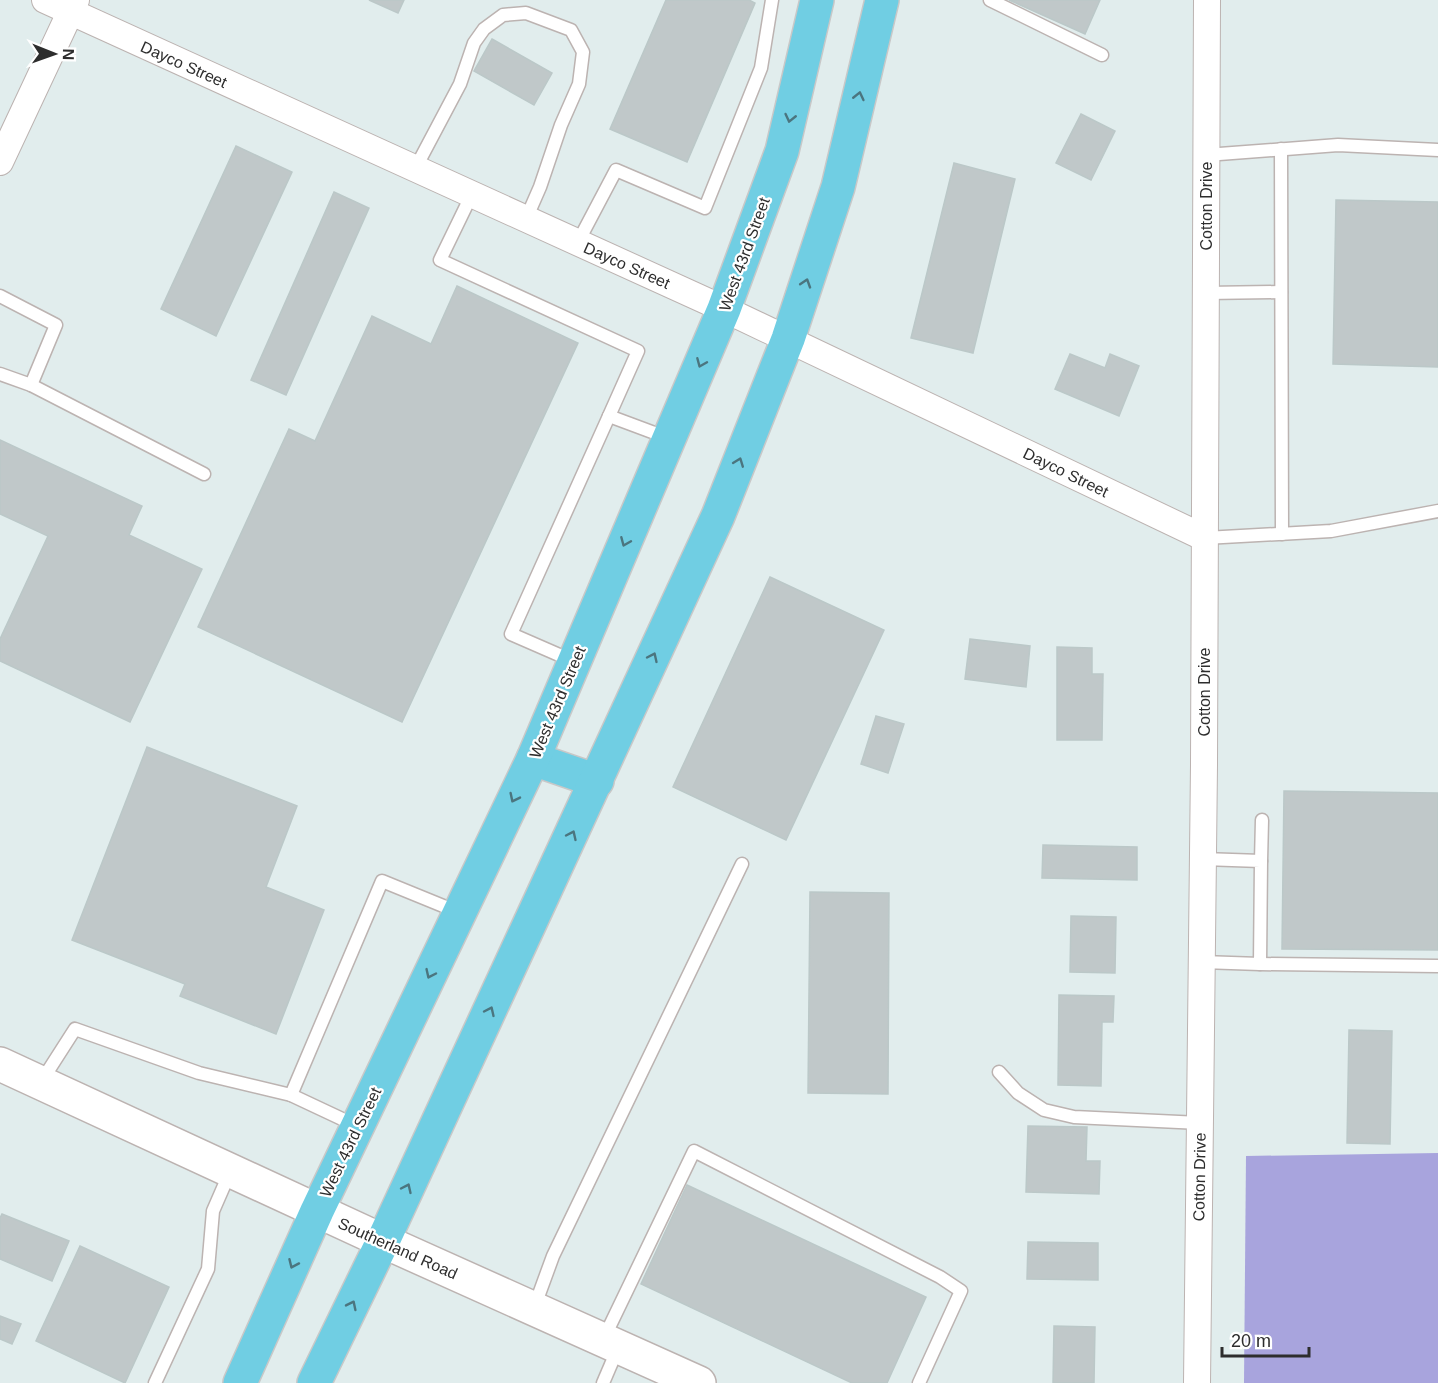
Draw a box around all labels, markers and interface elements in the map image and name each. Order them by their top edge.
north arrow [24,24,84,84]
street label: Dayco Street [138,38,230,91]
text: N [60,48,77,60]
one-way arrow [852,91,865,101]
one-way arrow [784,113,797,123]
street label: Cotton Drive [1198,161,1215,250]
street label: West 43rd Street [716,194,773,313]
street label: Dayco Street [581,239,673,292]
one-way arrow [799,278,811,289]
one-way arrow [696,356,708,367]
street label: Dayco Street [1020,445,1112,501]
one-way arrow [732,457,745,467]
one-way arrow [620,536,632,547]
street label: West 43rd Street [526,643,589,761]
street label: Cotton Drive [1196,647,1213,736]
one-way arrow [646,653,658,664]
one-way arrow [510,792,522,803]
one-way arrow [565,830,577,841]
one-way arrow [426,967,438,978]
one-way arrow [482,1007,494,1018]
street label: West 43rd Street [317,1084,385,1200]
street label: Cotton Drive [1190,1132,1209,1222]
one-way arrow [400,1184,412,1195]
street label: Southerland Road [335,1214,460,1282]
one-way arrow [288,1258,300,1269]
one-way arrow [345,1300,356,1311]
scale bar [1222,1320,1309,1358]
text: 20 m [1231,1331,1271,1351]

